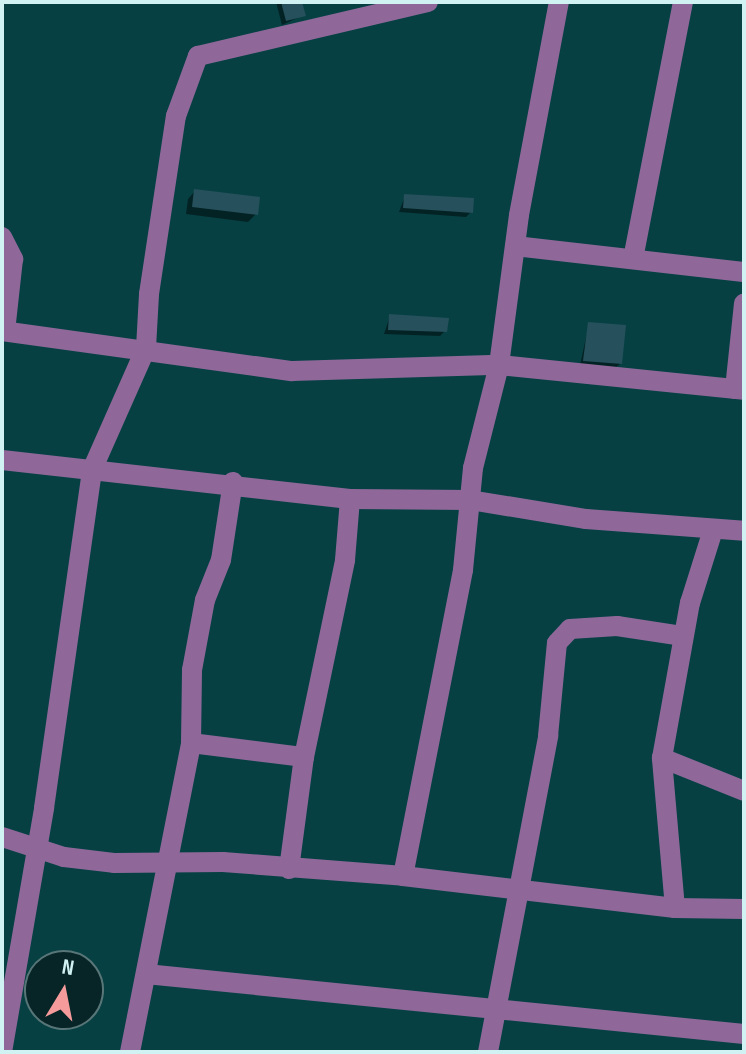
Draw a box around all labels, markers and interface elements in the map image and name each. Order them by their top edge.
north arrow [24,950,104,1030]
text: N [60,954,76,982]

